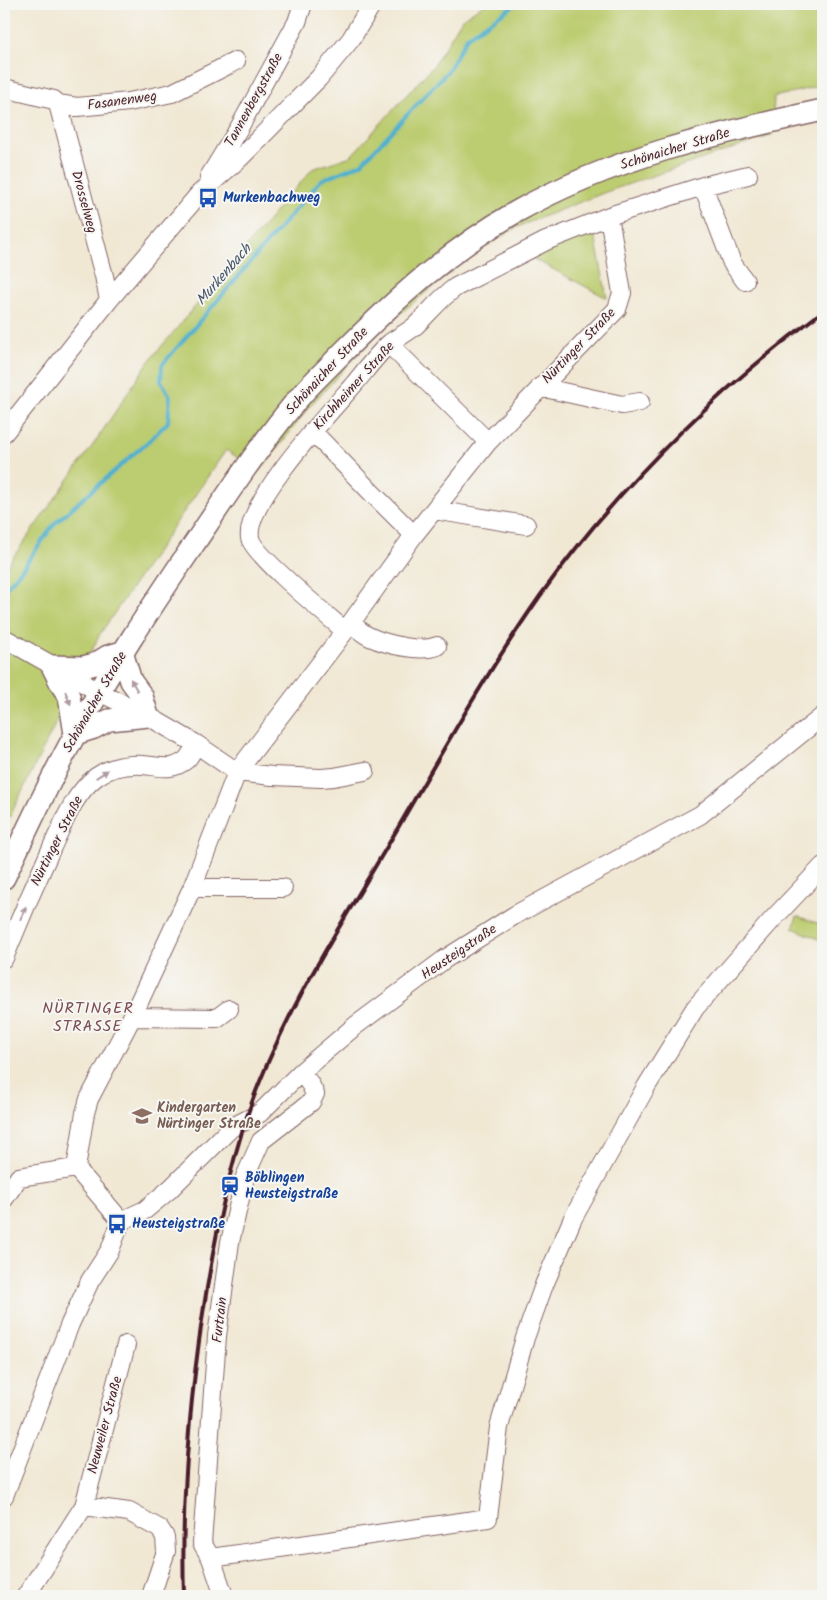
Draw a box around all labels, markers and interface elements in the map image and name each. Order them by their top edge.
street label: Tannenbergstraße [219,48,289,151]
street label: Fasanenweg [86,85,158,117]
street label: Schönaicher Straße [617,122,733,176]
street label: Drosselweg [65,168,103,236]
bus stop icon: Murkenbachweg [197,187,219,209]
place label: Murkenbachweg [223,187,321,209]
water label: Murkenbach [190,237,259,311]
street label: Nürtinger Straße [537,302,622,389]
street label: Schönaicher Straße [280,321,374,420]
street label: Kirchheimer Straße [308,336,401,435]
street label: Schönaicher Straße [57,647,133,757]
one-way arrow [129,678,138,691]
one-way arrow [65,691,73,705]
one-way arrow [95,769,108,779]
street label: Nürtinger Straße [25,791,90,890]
one-way arrow [19,906,27,920]
street label: Heusteigstraße [417,918,502,985]
district label: NÜRTINGER STRASSE [42,996,134,1039]
place label: Kindergarten Nürtinger Straße [157,1097,261,1135]
school or university icon: Kindergarten Nürtinger Straße [131,1105,153,1127]
place label: Böblingen Heusteigstraße [245,1167,338,1205]
station icon: Böblingen Heusteigstraße [219,1175,241,1197]
bus stop icon: Heusteigstraße [106,1213,128,1235]
place label: Heusteigstraße [132,1213,225,1235]
street label: Furtrain [206,1296,234,1344]
street label: Neuweiler Straße [81,1373,129,1476]

